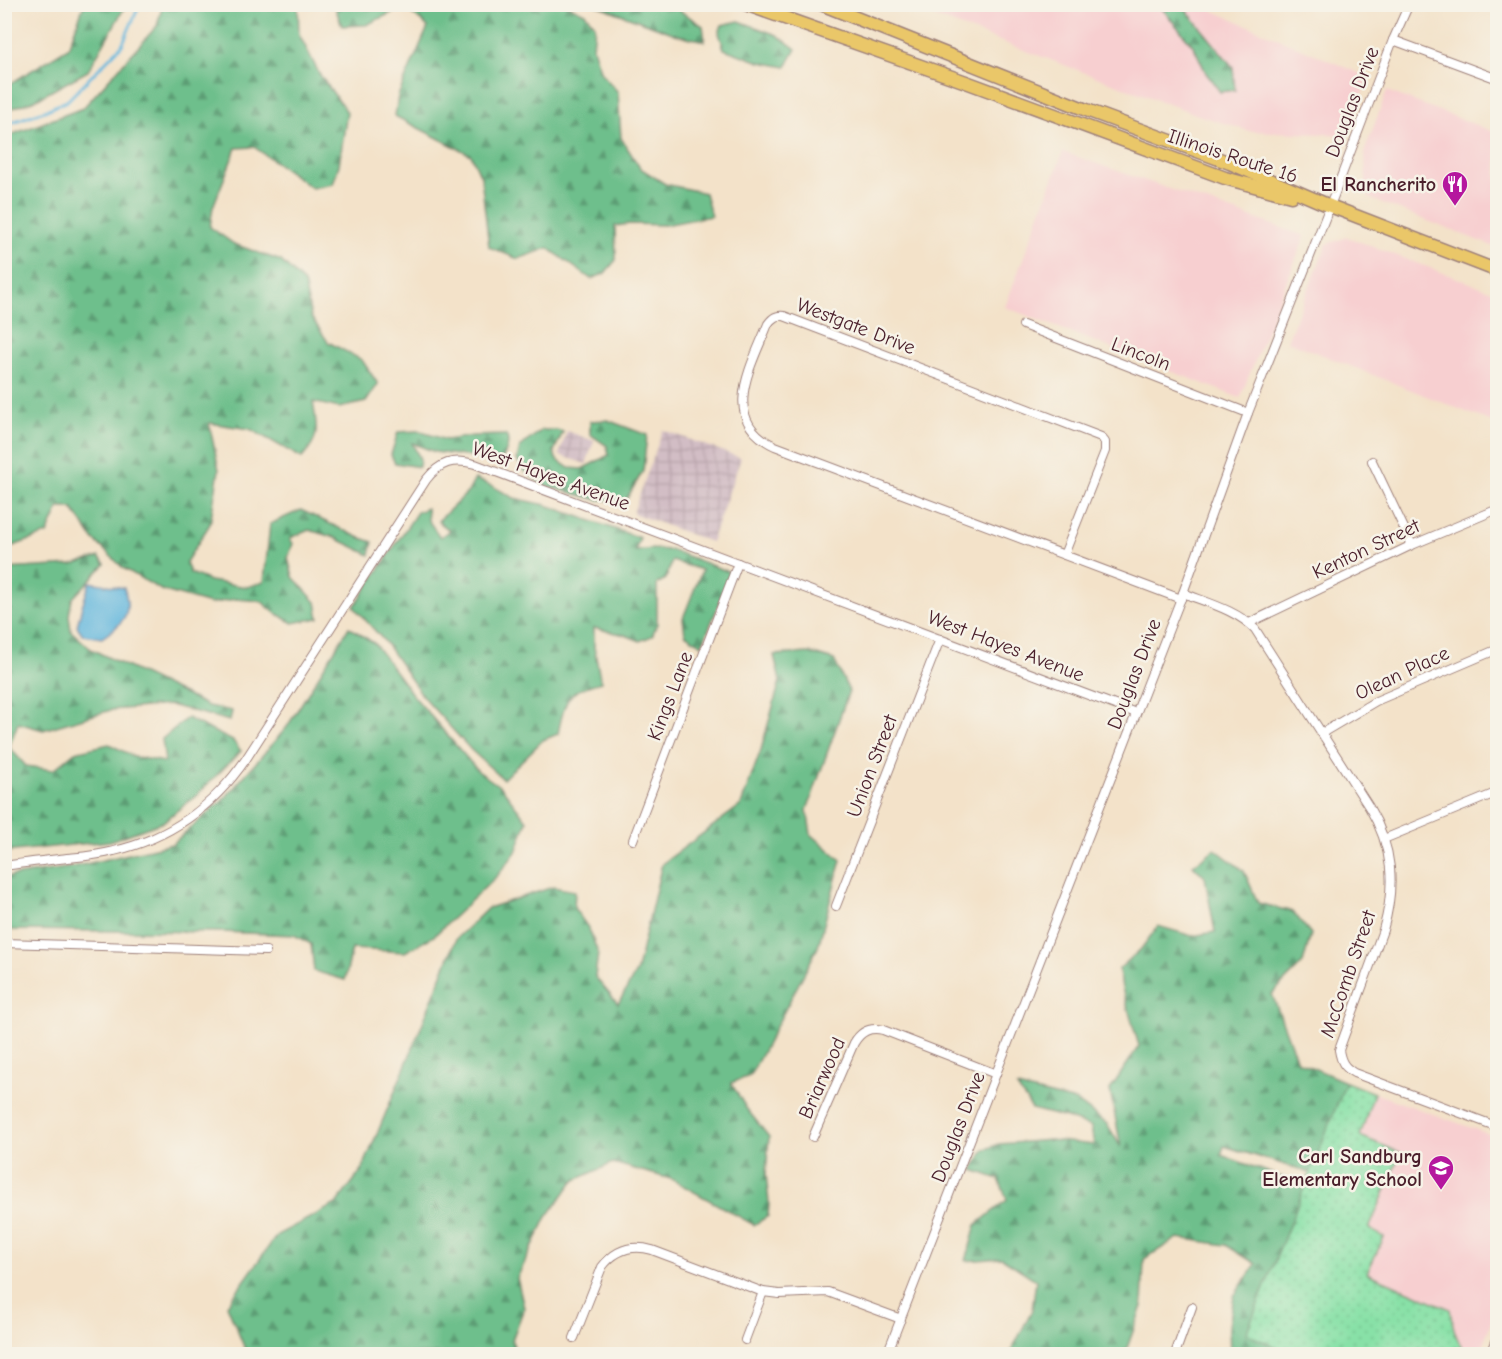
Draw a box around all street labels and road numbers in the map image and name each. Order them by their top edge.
street label: Douglas Drive [1320,43,1384,161]
street label: Illinois Route 16 [1165,124,1301,188]
street label: Westgate Drive [793,293,919,359]
street label: Lincoln [1108,332,1174,376]
street label: West Hayes Avenue [469,437,633,515]
street label: Kenton Street [1309,514,1425,584]
street label: West Hayes Avenue [924,606,1088,686]
street label: Douglas Drive [1102,615,1166,733]
street label: Olean Place [1351,641,1453,705]
street label: Kings Lane [643,648,697,744]
street label: Union Street [842,710,903,820]
street label: McComb Street [1315,906,1381,1041]
street label: Briarwood [794,1034,850,1122]
street label: Douglas Drive [926,1068,990,1186]

